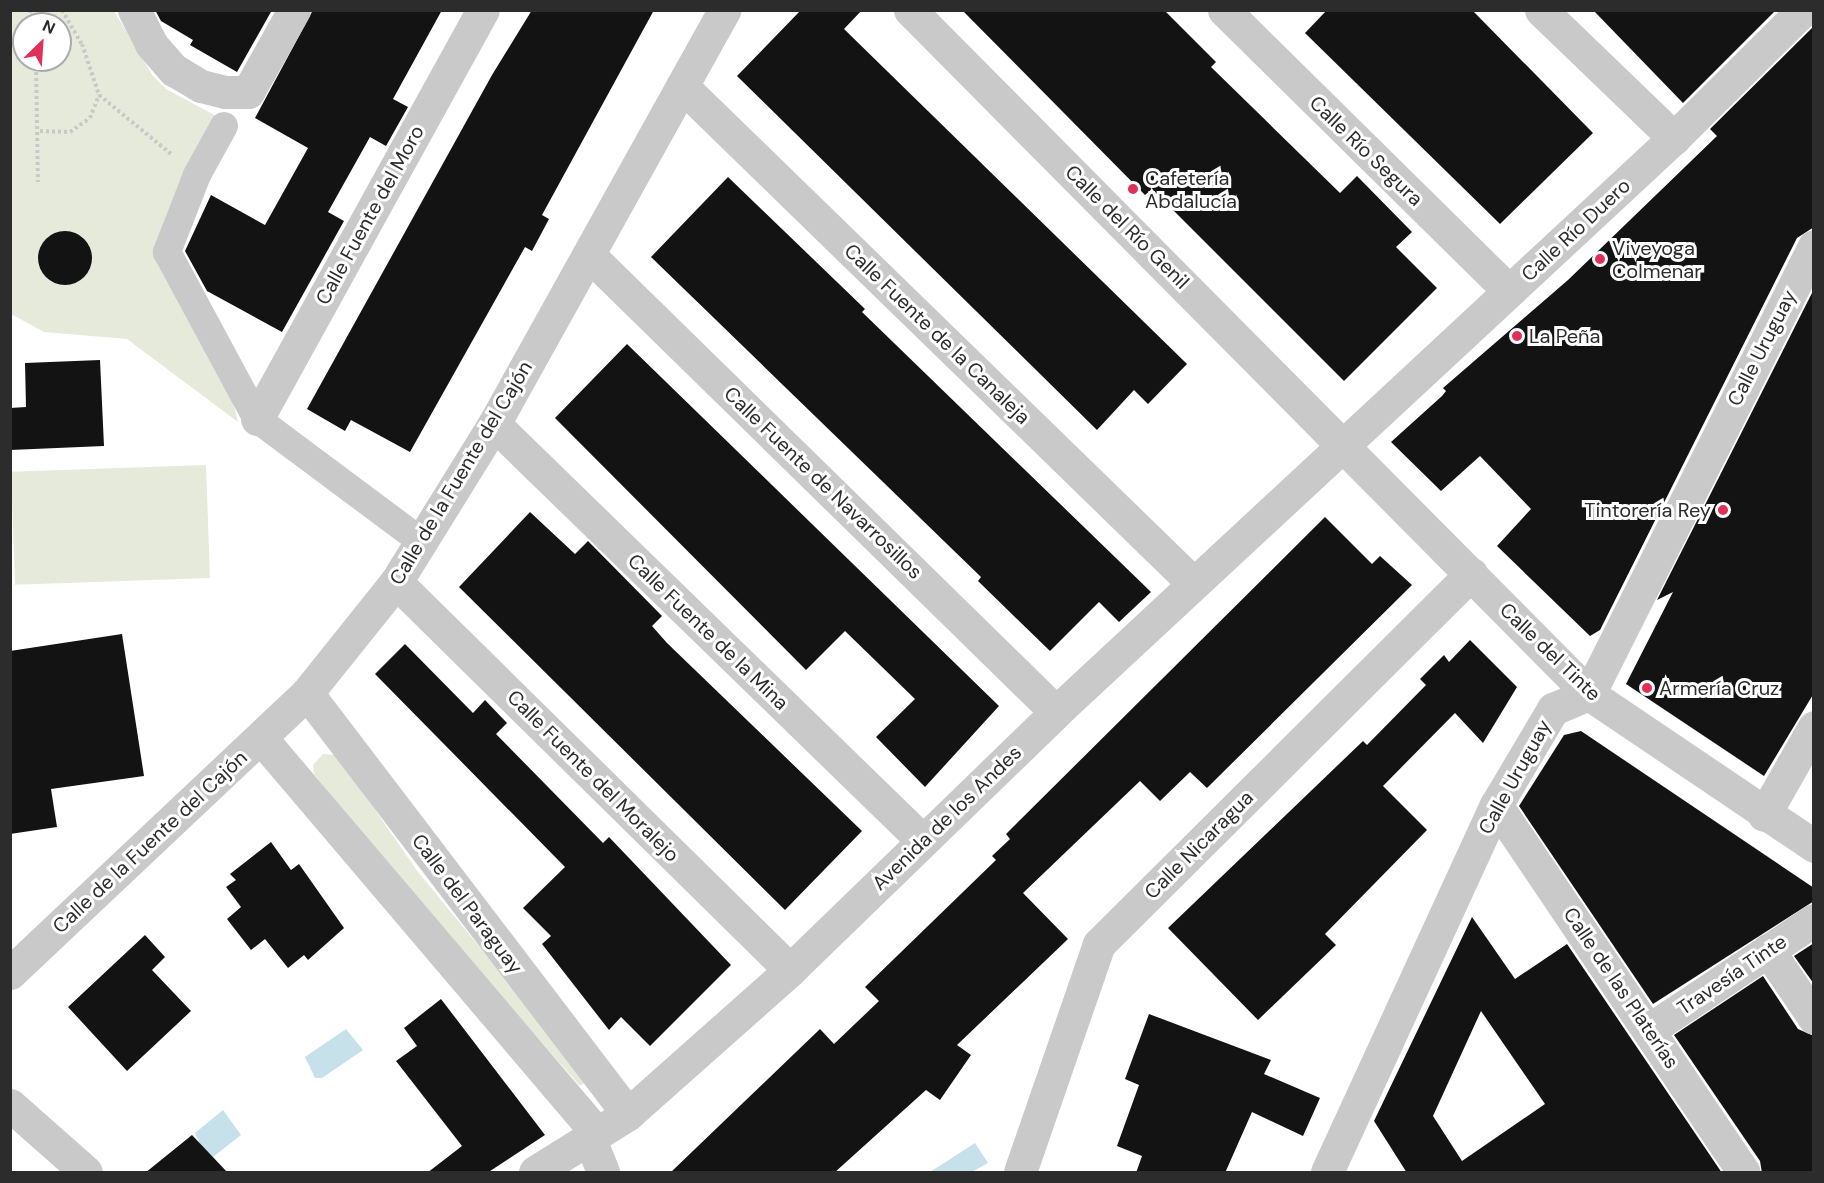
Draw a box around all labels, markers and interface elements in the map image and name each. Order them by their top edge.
north arrow [12,12,72,72]
text: N [39,15,59,39]
street label: Calle Río Segura [1304,91,1428,211]
street label: Calle Fuente del Moro [311,121,429,309]
street label: Calle del Río Genil [1060,160,1194,294]
place label: Cafetería Abdalucía [1145,166,1237,213]
street label: Calle Río Duero [1517,174,1635,286]
marker: Cafetería Abdalucía [1126,182,1140,196]
place label: Viveyoga Colmenar [1612,236,1702,283]
street label: Calle Fuente de la Canaleja [839,239,1035,429]
marker: Viveyoga Colmenar [1593,252,1607,266]
street label: Calle Uruguay [1722,286,1802,410]
place label: La Peña [1529,324,1600,348]
marker: La Peña [1510,329,1524,343]
street label: Calle de la Fuente del Cajón [385,357,537,589]
street label: Calle Fuente de Navarrosillos [719,382,927,584]
place label: Tintorería Rey [1584,498,1711,522]
marker: Tintorería Rey [1716,503,1730,517]
street label: Calle Fuente de la Mina [623,549,793,715]
street label: Calle del Tinte [1495,598,1605,706]
place label: Armería Cruz [1659,676,1779,700]
marker: Armería Cruz [1640,681,1654,695]
street label: Calle Fuente del Moralejo [502,685,684,867]
street label: Calle Uruguay [1474,716,1556,838]
street label: Avenida de los Andes [867,740,1027,896]
street label: Calle de la Fuente del Cajón [48,746,252,938]
street label: Calle Nicaragua [1140,786,1258,904]
street label: Calle del Paraguay [407,829,527,979]
street label: Calle de las Platerías [1558,903,1684,1073]
street label: Travesía Tinte [1673,930,1791,1020]

